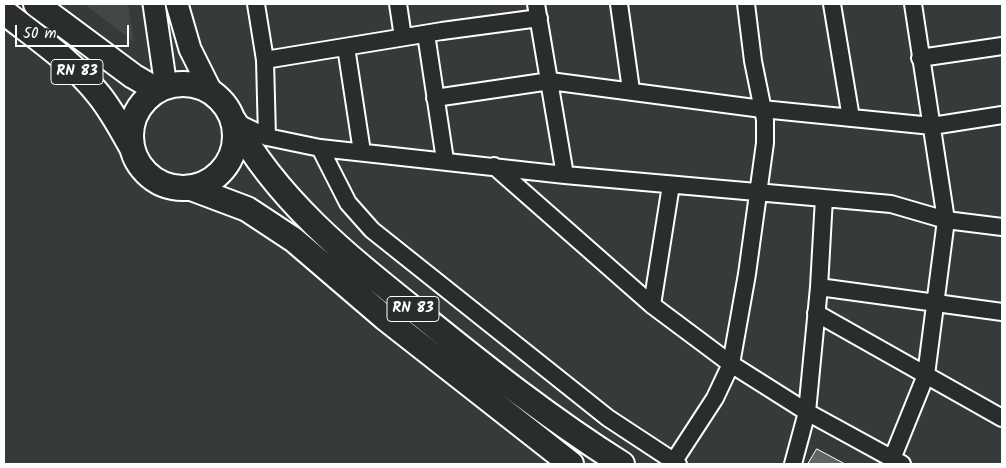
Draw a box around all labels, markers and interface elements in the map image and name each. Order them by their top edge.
scale bar [18,15,131,47]
text: 50 m [23,22,57,46]
road number: RN 83 [51,60,103,84]
road number: RN 83 [387,296,439,322]

